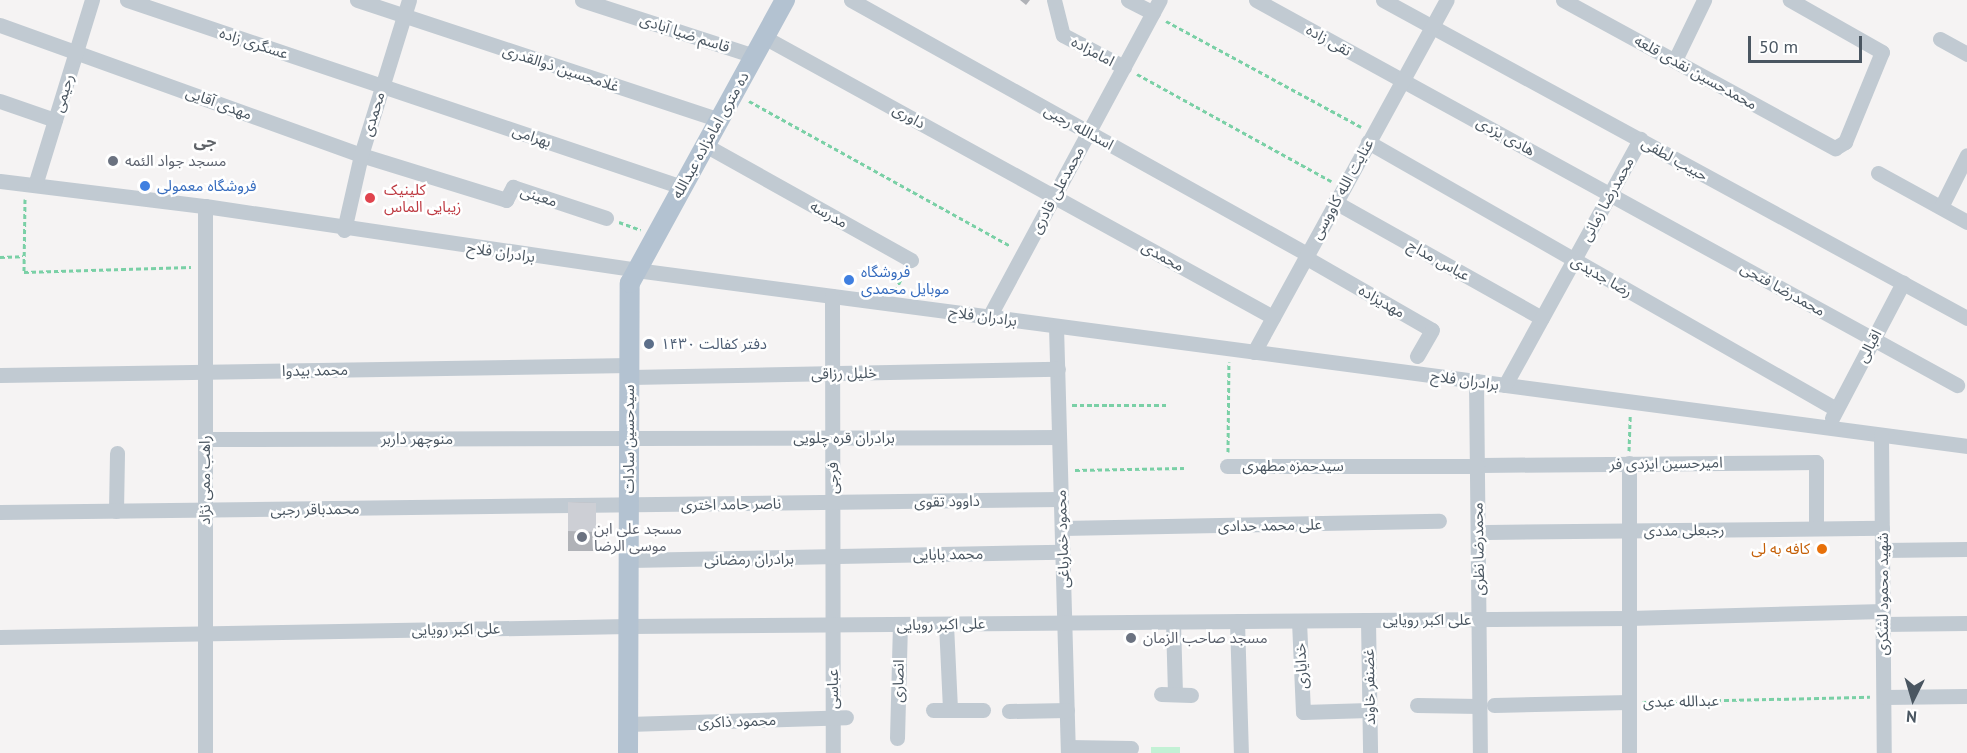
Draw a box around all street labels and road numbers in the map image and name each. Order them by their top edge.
street label: قاسم ضیا آبادی [638,10,732,56]
street label: تقی زاده [1303,20,1355,60]
street label: عسگری زاده [217,23,291,63]
street label: محمدحسین نقدی قلعه [1632,31,1760,113]
street label: امامزاده [1068,32,1118,70]
street label: غلامحسین ذوالقدری [501,41,621,95]
street label: ده متری امامزاده عبدالله [668,69,752,201]
street label: رحیمی [49,72,77,114]
street label: مهدی آقایی [184,83,254,123]
street label: محمدی [358,90,388,138]
street label: داوری [890,100,928,132]
street label: اسدالله رجبی [1041,101,1117,153]
street label: هادی یزدی [1474,113,1538,159]
street label: بهرامی [510,121,554,151]
street label: حبیب لطفی [1639,133,1711,185]
street label: عنایت‌ الله کاووسی [1307,136,1377,242]
street label: محمدعلی قادری [1026,143,1088,237]
street label: محمدرضا زمانی [1577,154,1637,244]
street label: معینی [518,182,560,210]
street label: مدرسه [807,196,851,232]
street label: عباس مداح [1405,236,1473,284]
street label: محمدی [1139,237,1187,275]
street label: برادران فلاح [466,238,536,266]
street label: رضا جدیدی [1568,251,1636,301]
street label: محمدرضا فتحی [1738,258,1828,320]
street label: مهدیزاده [1356,281,1408,321]
street label: برادران فلاح [948,302,1018,330]
street label: اقبالی [1853,326,1885,366]
street label: محمد بیدوا [282,360,348,380]
street label: خلیل رزاقی [811,363,877,383]
street label: برادران فلاح [1430,366,1500,394]
street label: سیدحسین سادات [620,384,638,494]
street label: برادران قره چلویی [793,429,895,447]
street label: منوچهر داربر [381,430,453,448]
street label: راهب ممی نژاد [196,435,214,525]
street label: امیرحسین ایزدی فر [1609,453,1723,473]
street label: سیدحمزه مطهری [1242,457,1344,475]
street label: فرجی [824,462,842,494]
street label: محمود خمارباغی [1051,490,1073,588]
street label: داوود تقوی [914,491,980,511]
street label: ناصر حامد اختری [681,494,781,514]
street label: محمدباقر رجبی [270,499,360,519]
street label: محمدرضا نظری [1468,502,1488,596]
street label: علی محمد حدادی [1218,515,1322,535]
street label: رجبعلی مددی [1644,520,1724,540]
street label: شهید محمود لشکری [1874,533,1892,655]
street label: محمد بابایی [913,544,983,564]
street label: برادران رمضانی [704,549,794,569]
street label: علی اکبر رویایی [1383,611,1471,629]
street label: علی اکبر رویایی [897,614,985,634]
street label: علی اکبر رویایی [412,619,500,639]
street label: خدایاری [1291,642,1311,690]
street label: غضنفر خاوند [1359,649,1379,725]
street label: انصاری [889,659,907,703]
street label: عباسی [824,669,842,709]
street label: عبدالله عبدی [1643,691,1719,711]
street label: محمود ذاکری [697,711,777,731]

